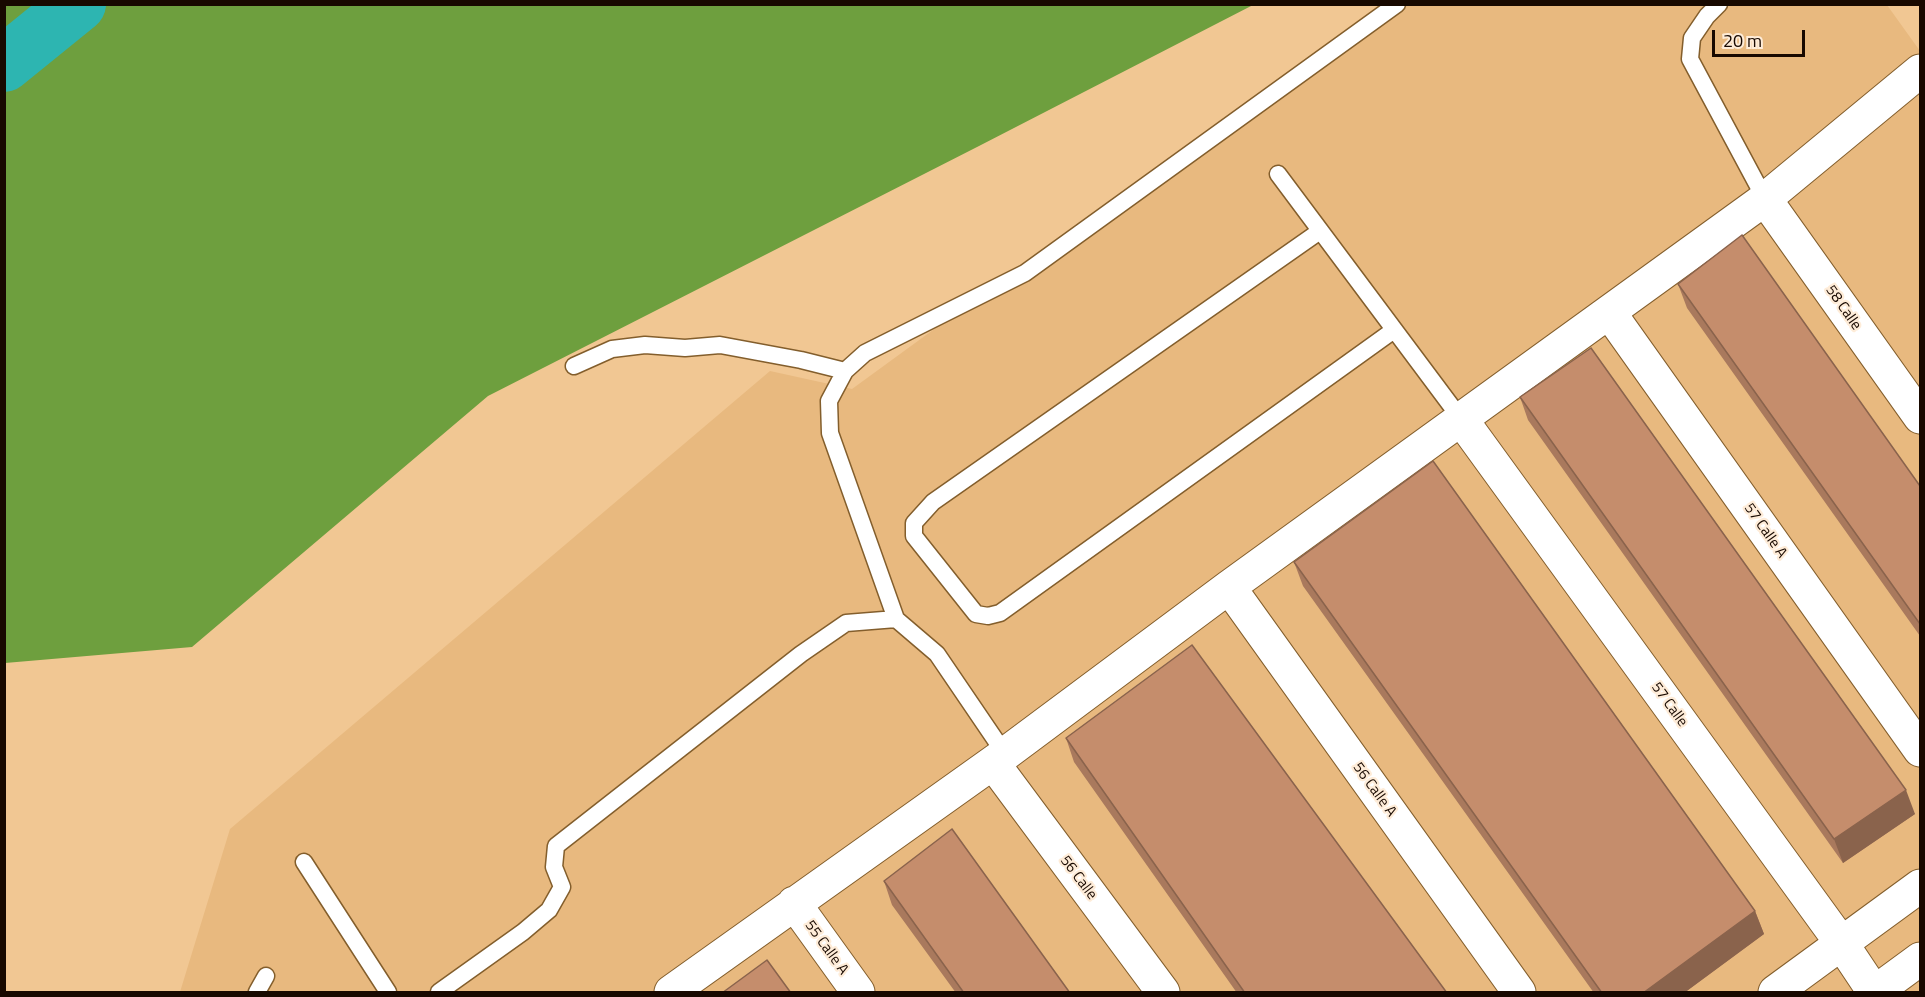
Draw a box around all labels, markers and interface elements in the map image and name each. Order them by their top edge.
scale bar [1715,18,1808,56]
text: 20 m [1723,27,1762,54]
street label: 58 Calle [1821,282,1865,334]
street label: 57 Calle A [1740,500,1790,562]
street label: 57 Calle [1647,679,1691,731]
street label: 56 Calle A [1348,759,1400,821]
street label: 56 Calle [1056,853,1100,903]
street label: 55 Calle A [800,917,852,979]

